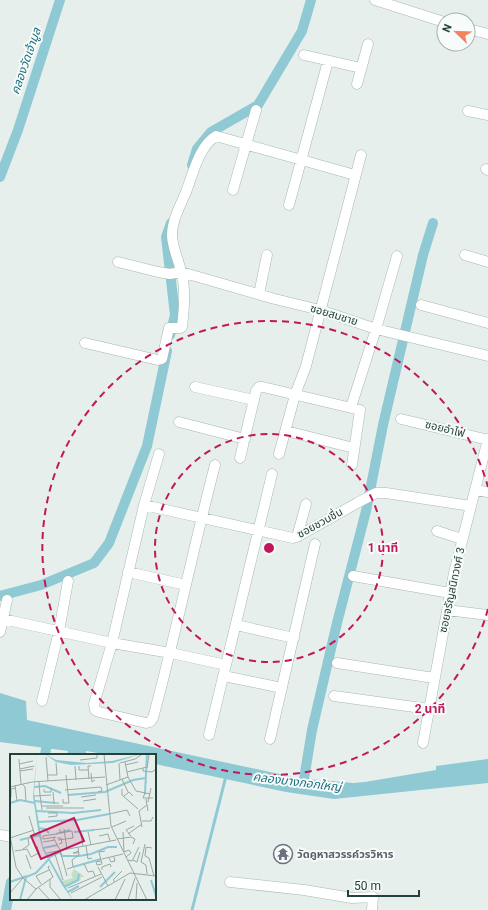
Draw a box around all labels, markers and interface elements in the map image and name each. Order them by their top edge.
north arrow [436,12,476,52]
text: N [440,22,455,34]
water label: คลองวัดเจ้ามูล [8,25,45,96]
street label: ซอยสมชาย [309,302,359,328]
street label: ซอยอำไฟ [424,418,467,440]
street label: ซอยชวนชื่น [294,503,345,541]
centre of rings [262,541,276,555]
text: 1 นาที [368,541,398,555]
street label: ซอยจรัญสนิทวงศ์ 3 [437,546,467,634]
text: 2 นาที [415,702,445,716]
inset map [10,754,156,900]
water label: คลองบางกอกใหญ่ [252,770,344,795]
temple icon: วัดคูหาสวรรค์วรวิหาร [272,843,294,865]
place label: วัดคูหาสวรรค์วรวิหาร [297,848,394,861]
scale bar [348,872,419,898]
text: 50 m [354,879,381,893]

